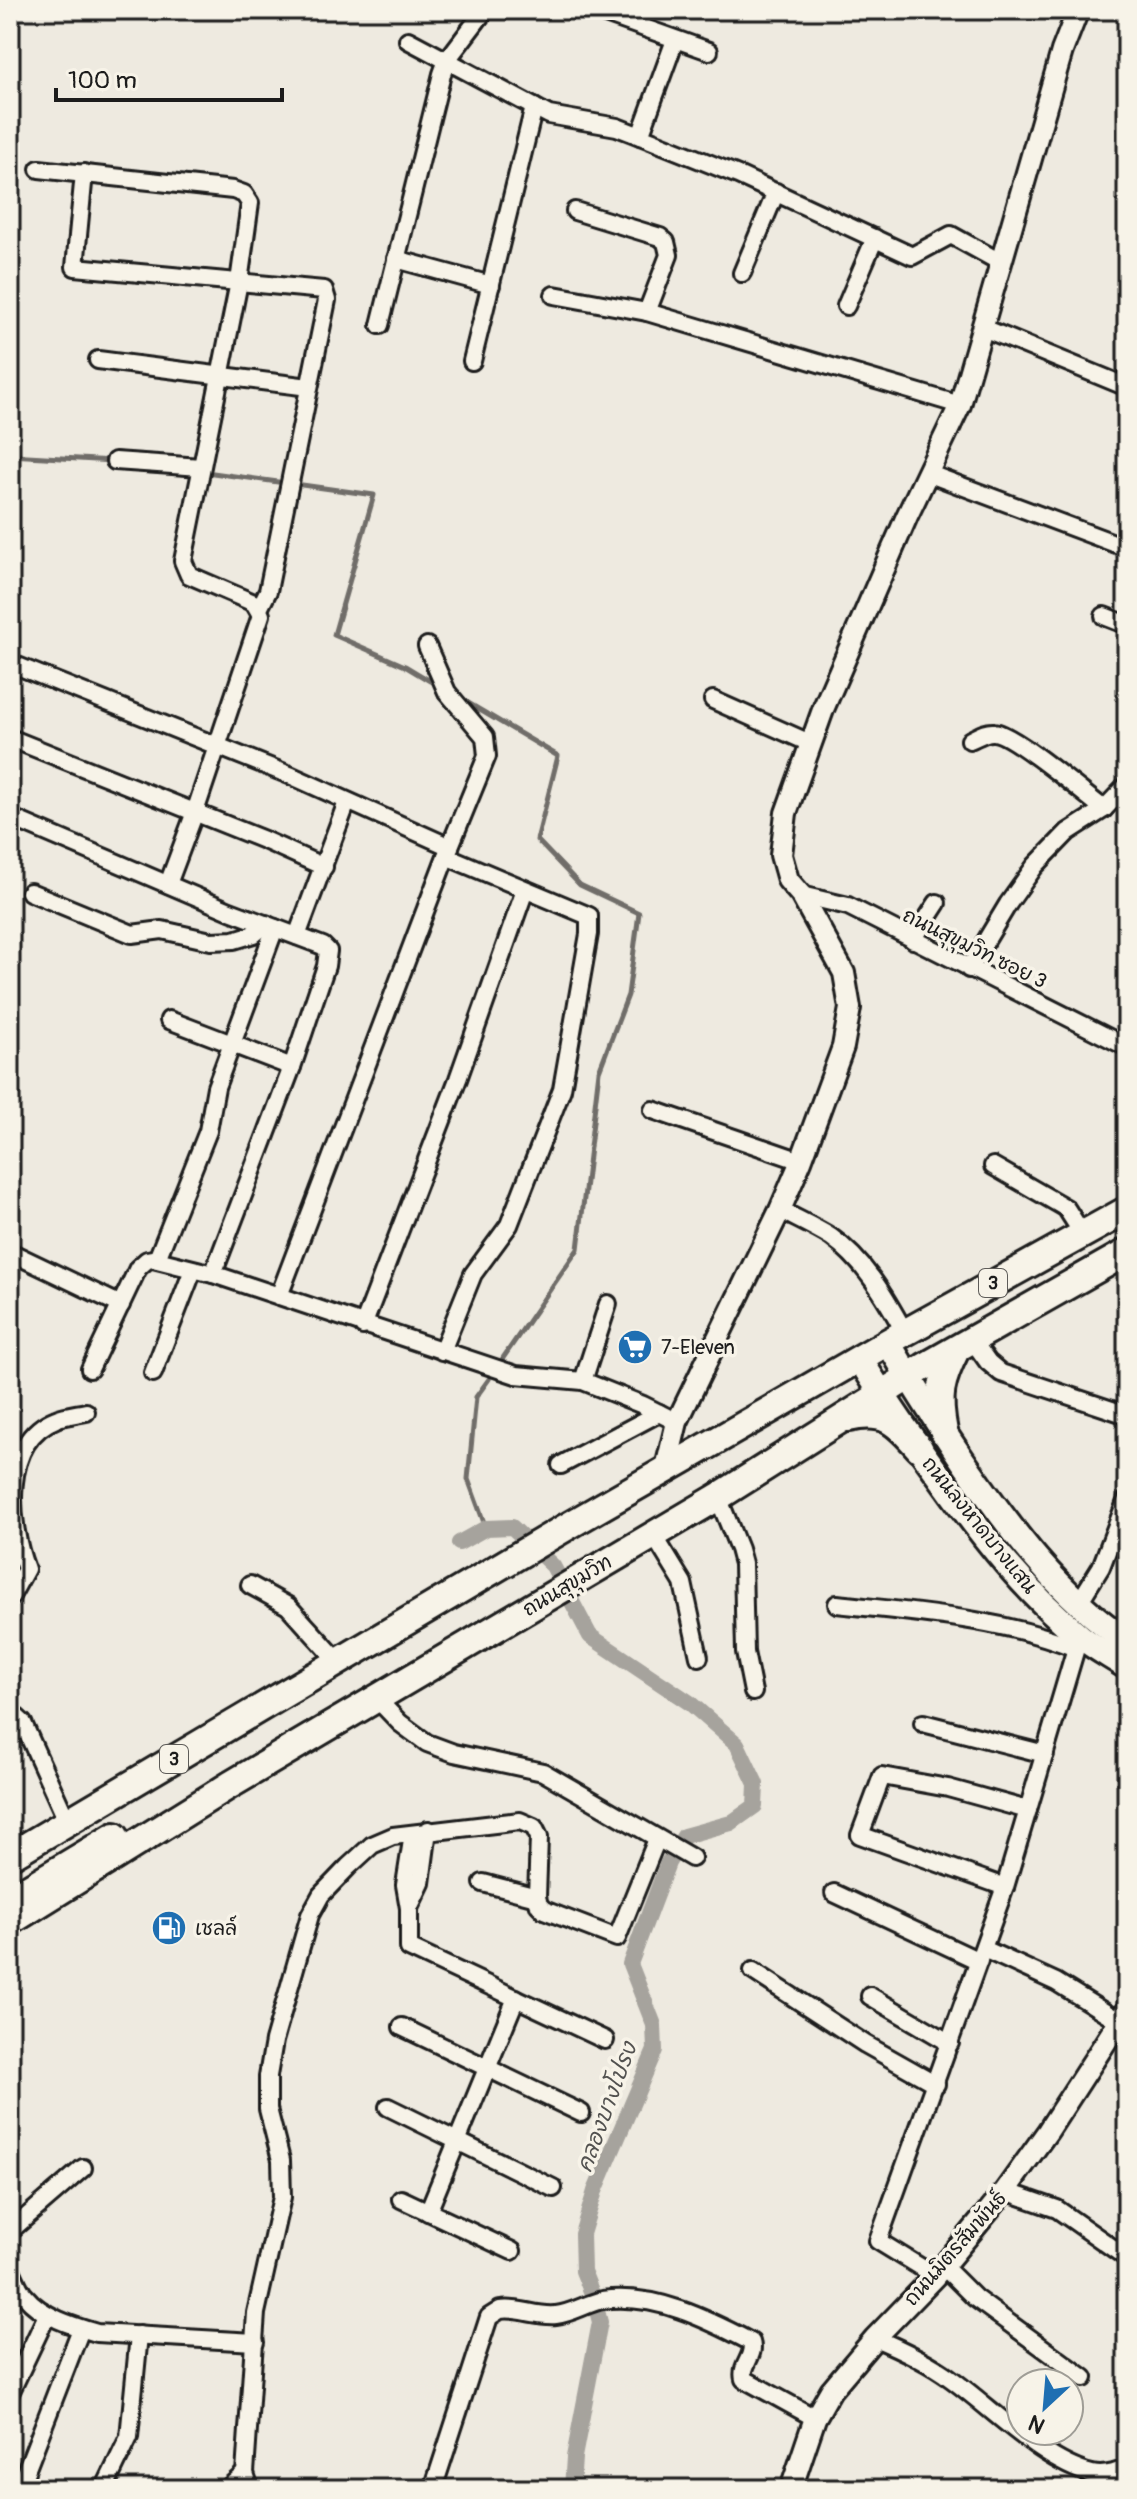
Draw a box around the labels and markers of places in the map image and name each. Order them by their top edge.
supermarket icon: 7-Eleven [616,1328,654,1366]
place label: 7-Eleven [661,1335,735,1360]
fuel station icon: เชลล์ [150,1909,188,1947]
place label: เชลล์ [195,1915,237,1941]

